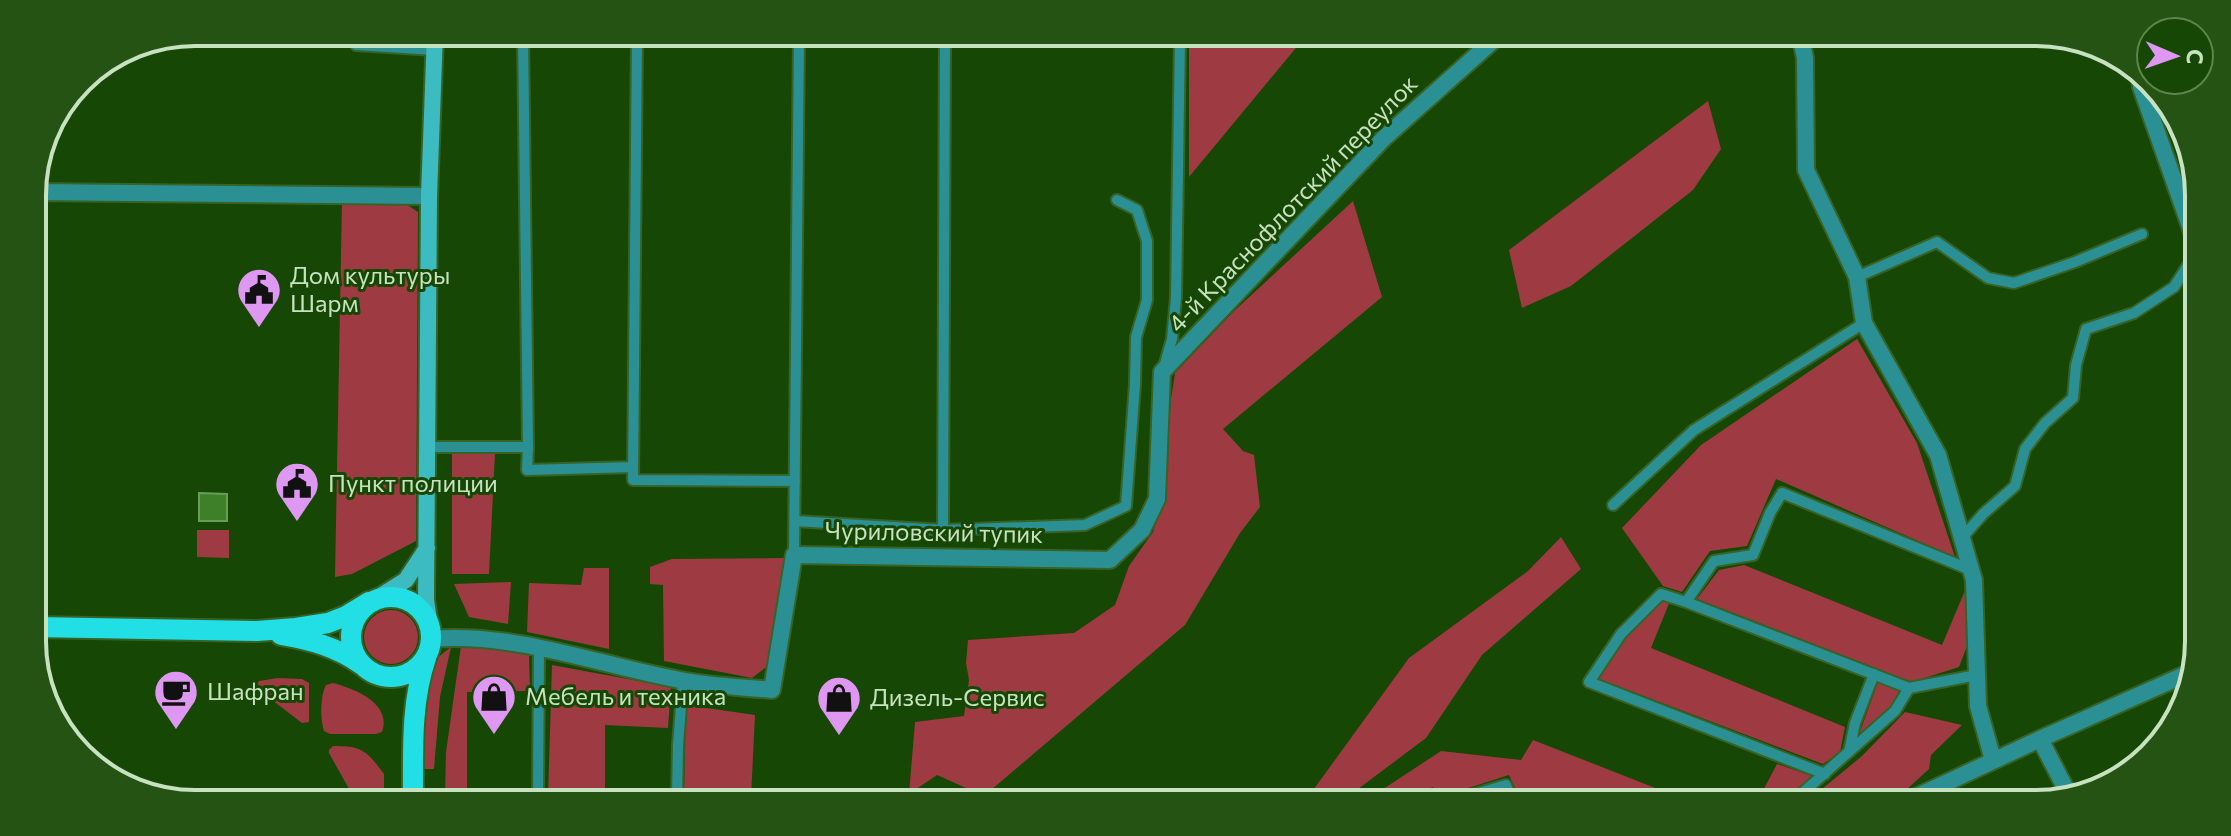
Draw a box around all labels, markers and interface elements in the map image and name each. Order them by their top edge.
north arrow [2135,16,2215,96]
text: С [2182,49,2209,65]
street label: 4-й Краснофлотский переулок [1161,68,1423,337]
place label: Дом культуры Шарм [290,260,450,317]
public building icon: Дом культуры Шарм [235,266,283,329]
public building icon: Пункт полиции [273,460,321,523]
place label: Пункт полиции [328,468,498,497]
street label: Чуриловский тупик [825,515,1044,548]
cafe icon: Шафран [152,668,200,731]
shop icon: Мебель и техника [470,673,518,736]
shop icon: Дизель-Сервис [815,674,863,737]
place label: Шафран [207,676,304,705]
place label: Мебель и техника [525,681,726,710]
place label: Дизель-Сервис [870,682,1045,711]

